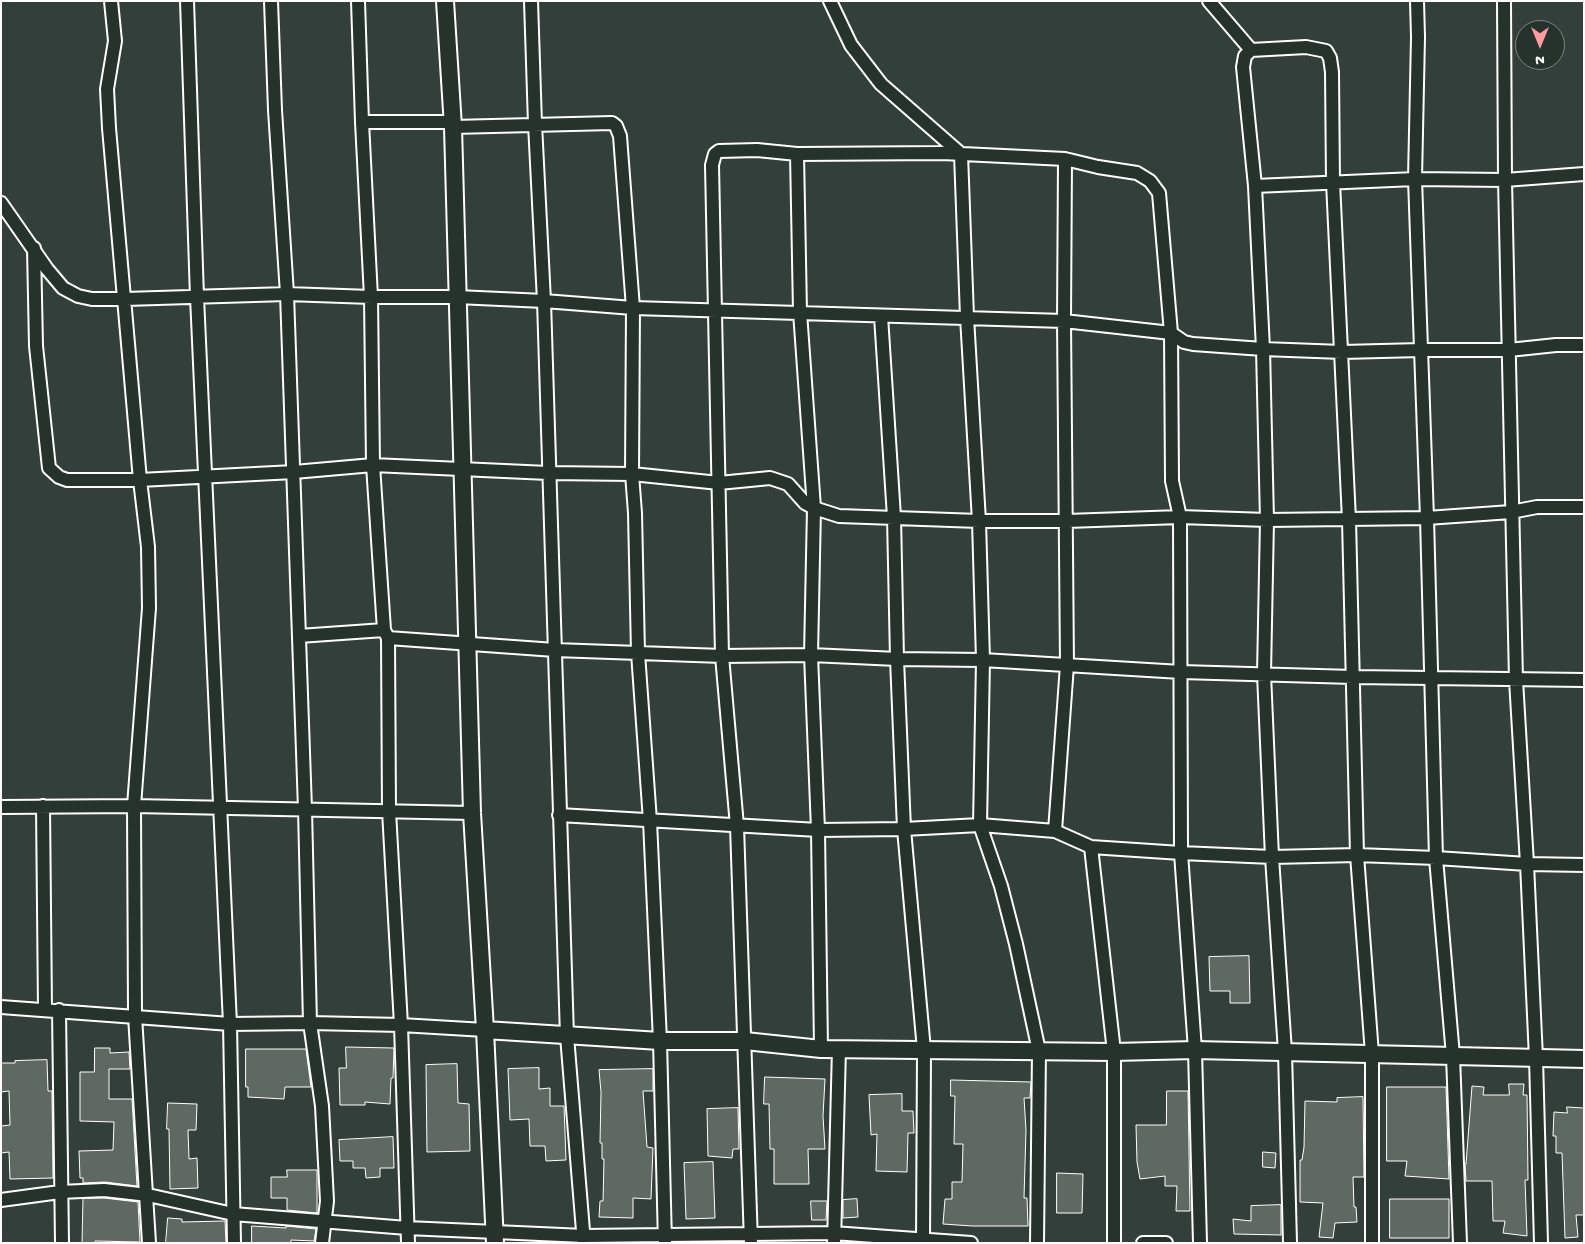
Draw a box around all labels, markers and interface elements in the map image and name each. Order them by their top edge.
north arrow [1515,20,1565,70]
text: N [1535,51,1545,68]

